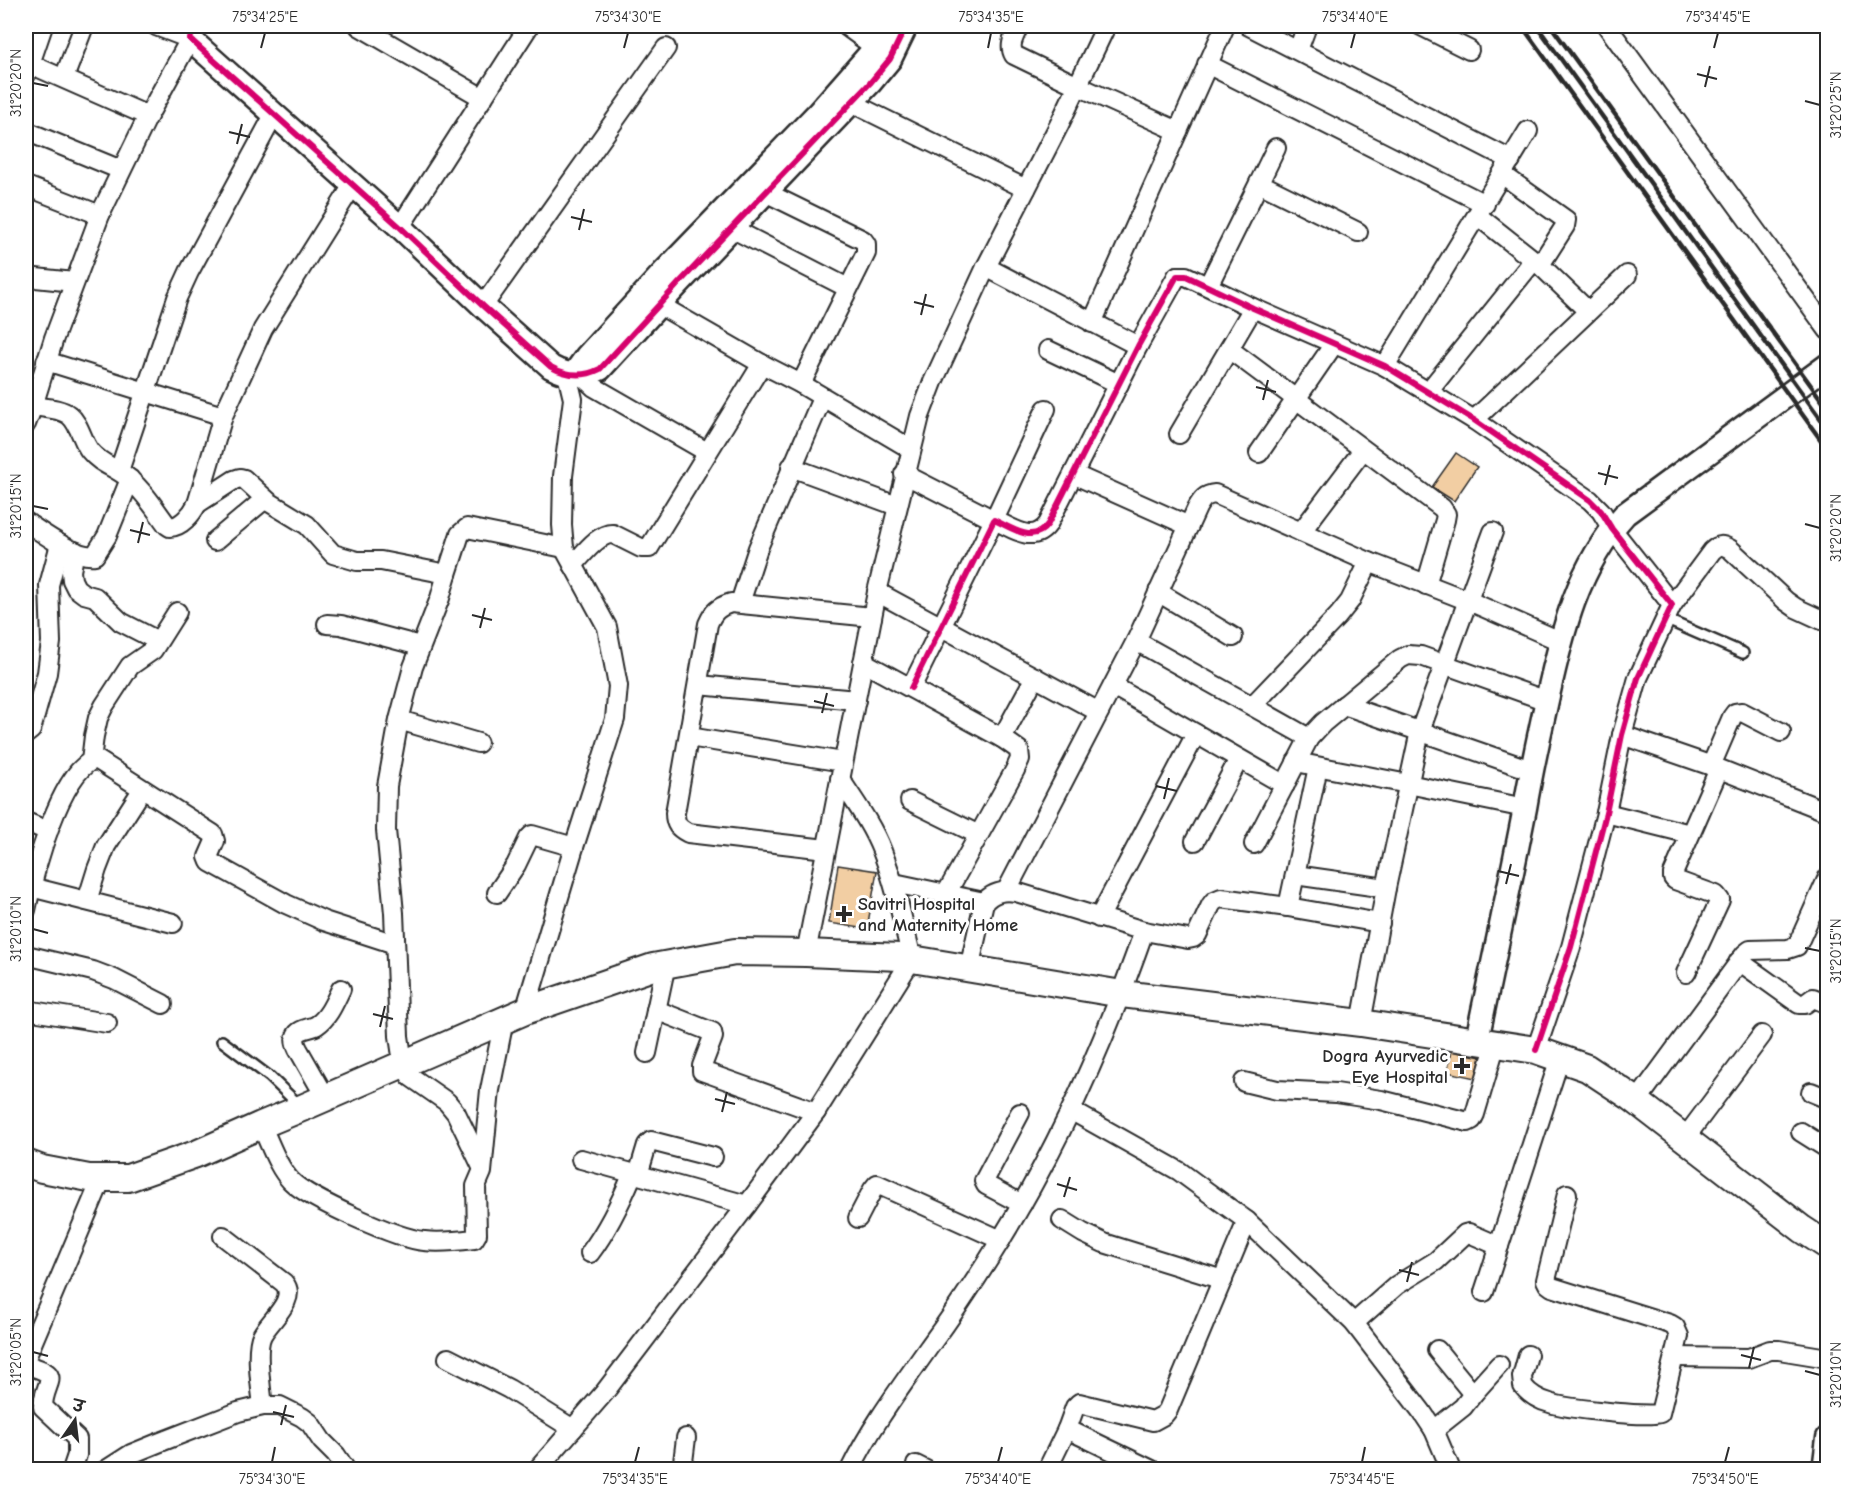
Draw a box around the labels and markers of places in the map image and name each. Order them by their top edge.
place label: Savitri Hospital and Maternity Home [858,894,1018,936]
marker: Savitri Hospital and Maternity Home [835,905,853,923]
place label: Dogra Ayurvedic Eye Hospital [1322,1046,1449,1088]
marker: Dogra Ayurvedic Eye Hospital [1453,1057,1471,1075]

